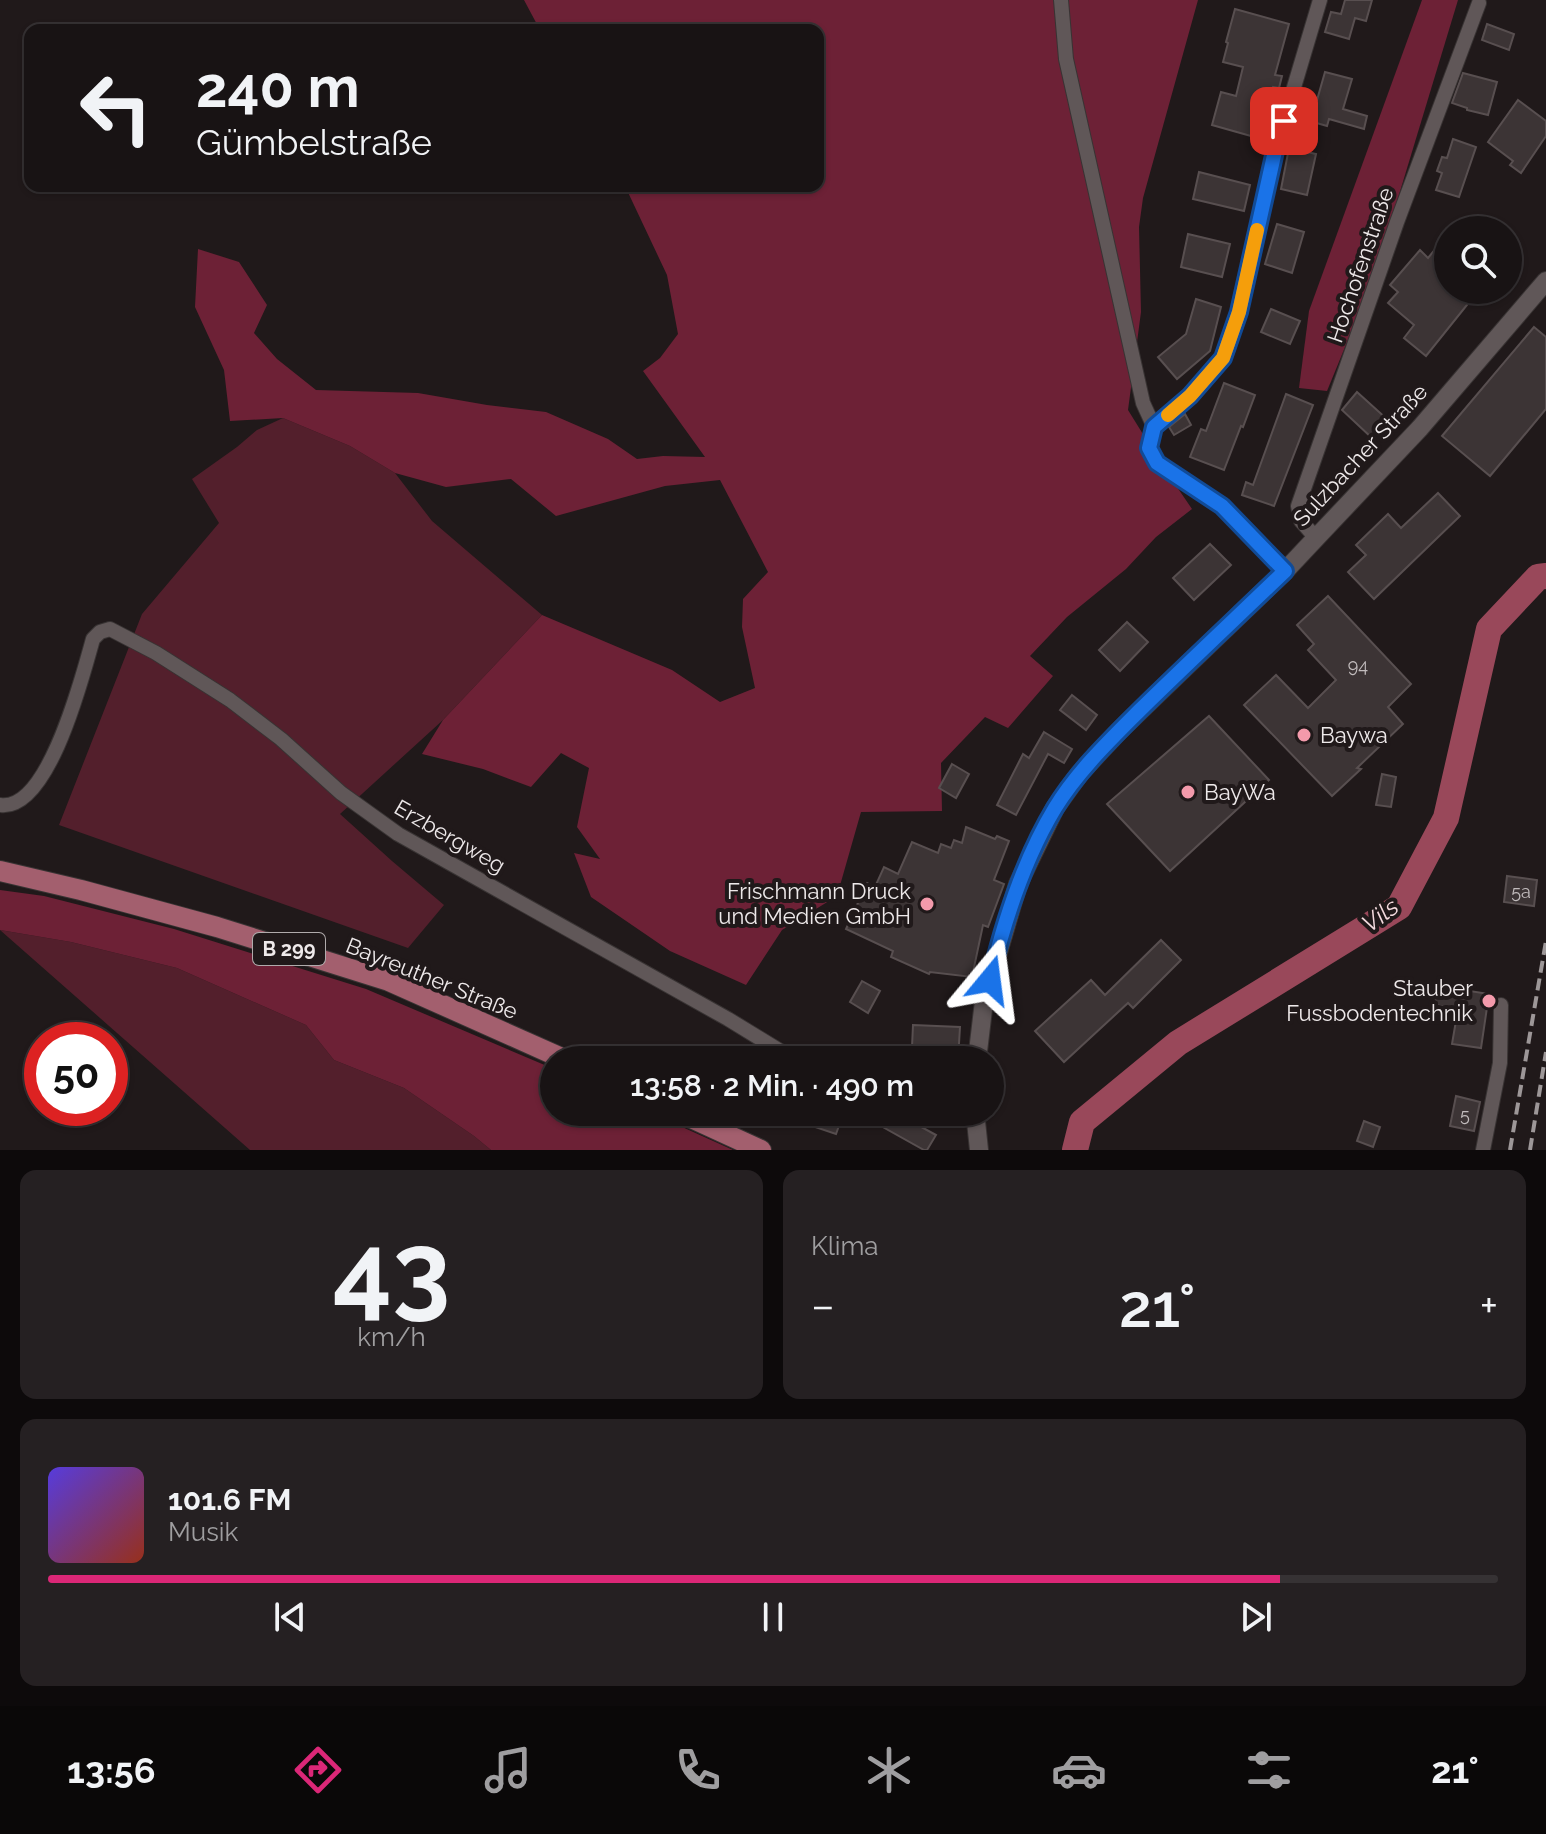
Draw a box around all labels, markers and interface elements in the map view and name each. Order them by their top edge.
text: 240 m [196,54,360,120]
icon: left [64,56,168,160]
pin [1250,87,1318,155]
icon: arrive [1262,99,1306,143]
text: Gümbelstraße [196,121,432,163]
street label: Hochofenstraße [1321,184,1399,346]
map controls [1434,216,1522,304]
button: search [1434,216,1522,304]
street label: Sulzbacher Straße [1288,379,1433,531]
house number: 94 [1348,655,1368,676]
place label: Baywa [1320,722,1388,748]
marker: Baywa [1295,726,1313,744]
place label: BayWa [1204,779,1276,805]
marker: BayWa [1179,783,1197,801]
street label: Erzbergweg [390,794,510,878]
place label: Frischmann Druck und Medien GmbH [718,878,911,929]
house number: 5a [1511,881,1531,902]
water label: Vils [1356,892,1404,938]
marker: Frischmann Druck und Medien GmbH [918,895,936,913]
street label: Bayreuther Straße [342,932,522,1024]
road number: B 299 [253,933,325,965]
position arrow [948,938,1032,1022]
place label: Stauber Fussbodentechnik [1286,975,1473,1026]
marker: Stauber Fussbodentechnik [1480,992,1498,1010]
speed limit sign: 50 [24,1022,128,1126]
text: 13:58 · 2 Min. · 490 m [630,1068,914,1103]
house number: 5 [1460,1104,1470,1125]
text: 43 [333,1209,450,1331]
text: Klima [811,1231,879,1261]
text: 21° [1119,1271,1196,1341]
text: − [811,1280,835,1331]
text: + [1480,1280,1498,1331]
text: km/h [357,1322,426,1352]
text: 101.6 FM [168,1482,291,1517]
text: Musik [168,1517,238,1547]
icon: previous [268,1595,312,1639]
icon: pause [751,1595,795,1639]
icon: next [1234,1595,1278,1639]
icon: directions [290,1742,346,1798]
icon: music [480,1742,536,1798]
icon: phone [670,1742,726,1798]
icon: climate [861,1742,917,1798]
icon: car [1051,1742,1107,1798]
icon: filters [1241,1742,1297,1798]
text: 13:56 [67,1749,156,1791]
text: 21° [1431,1749,1479,1791]

